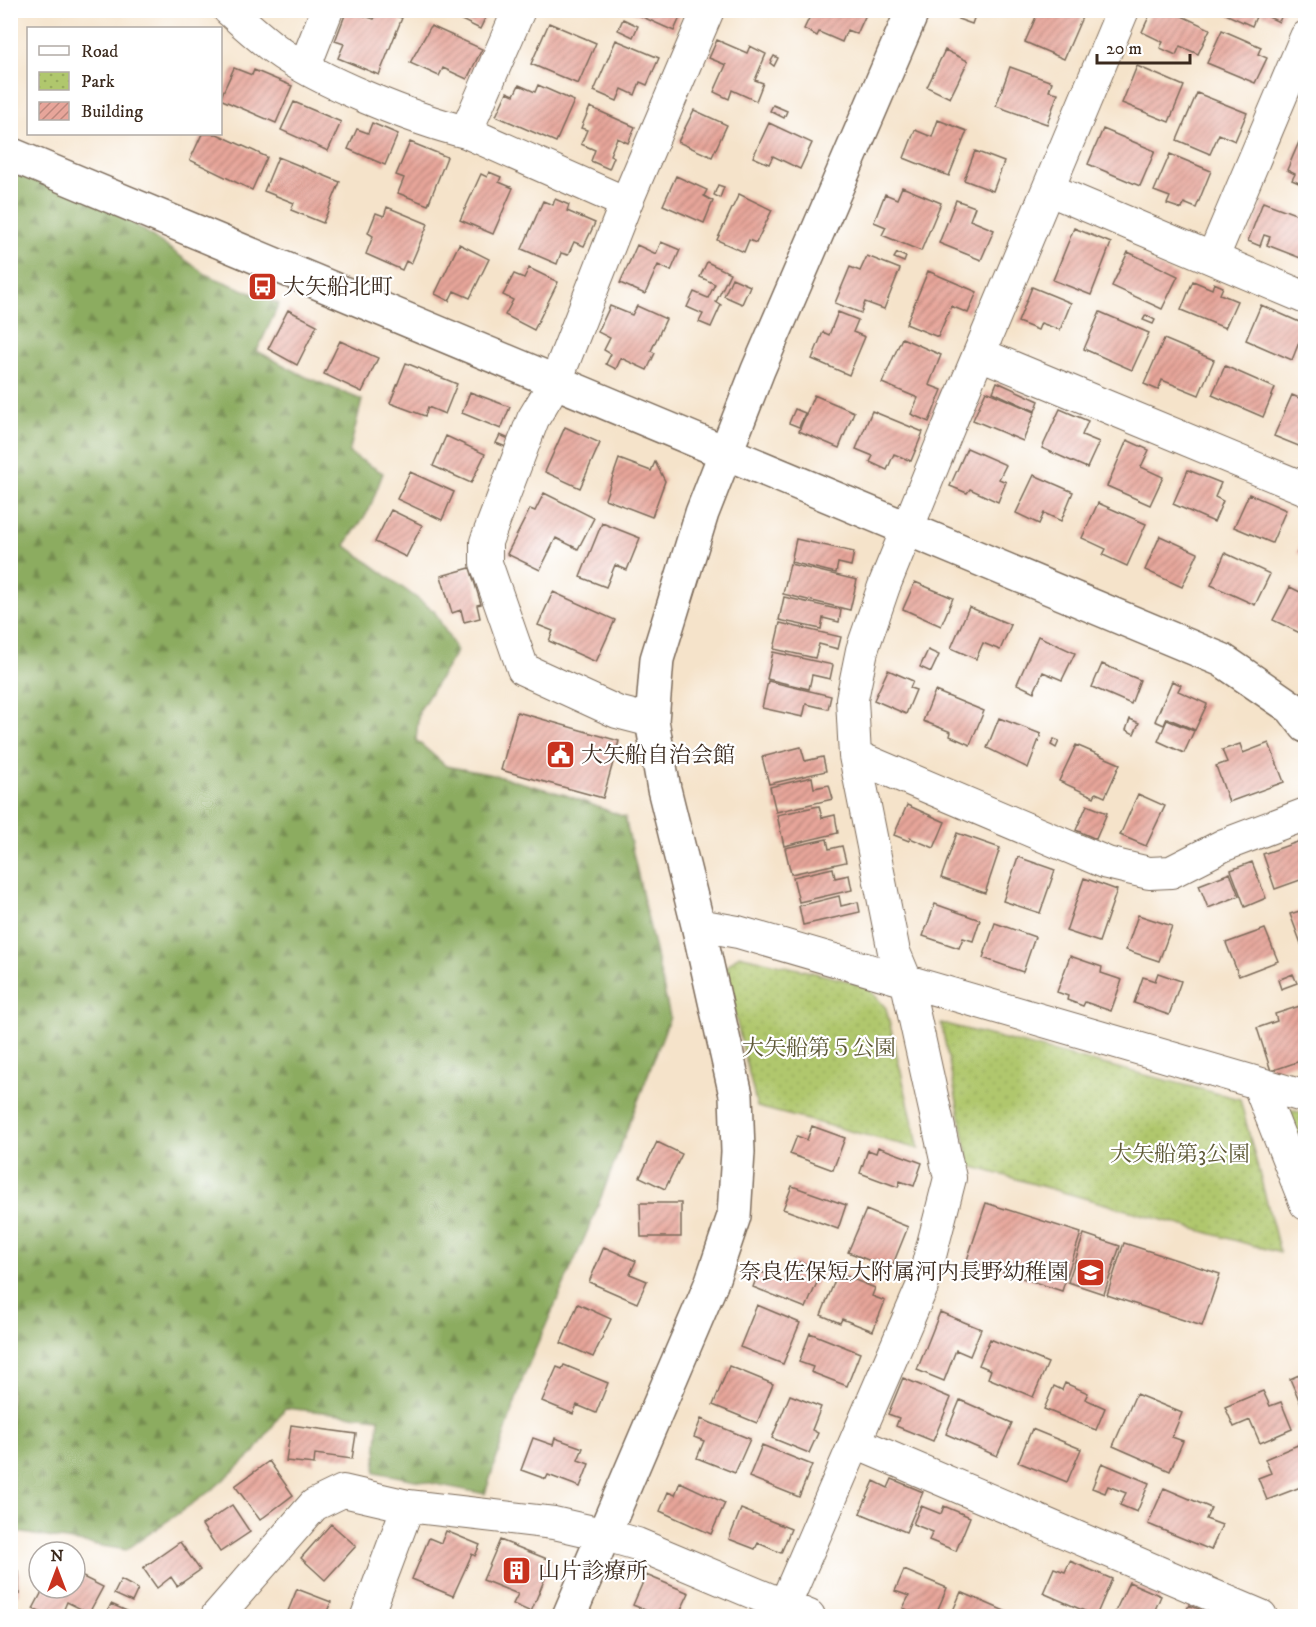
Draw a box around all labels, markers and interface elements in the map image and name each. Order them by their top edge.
legend [27,27,222,135]
scale bar [1097,27,1190,65]
text: 20 m [1106,38,1142,60]
text: Road [81,41,118,63]
text: Park [81,71,115,93]
text: Building [81,101,143,123]
bus stop icon: 大矢船北町 [246,271,278,303]
place label: 大矢船北町 [283,274,393,301]
public building icon: 大矢船自治会館 [544,739,576,771]
place label: 大矢船自治会館 [581,742,735,769]
park label: 大矢船第５公園 [742,1035,896,1062]
park label: 大矢船第3公園 [1110,1141,1250,1168]
school or university icon: 奈良佐保短大附属河内長野幼稚園 [1074,1256,1106,1288]
place label: 奈良佐保短大附属河内長野幼稚園 [739,1259,1069,1286]
north arrow [27,1540,87,1600]
text: N [50,1546,64,1566]
building icon: 山片診療所 [501,1555,533,1587]
place label: 山片診療所 [538,1558,648,1585]

